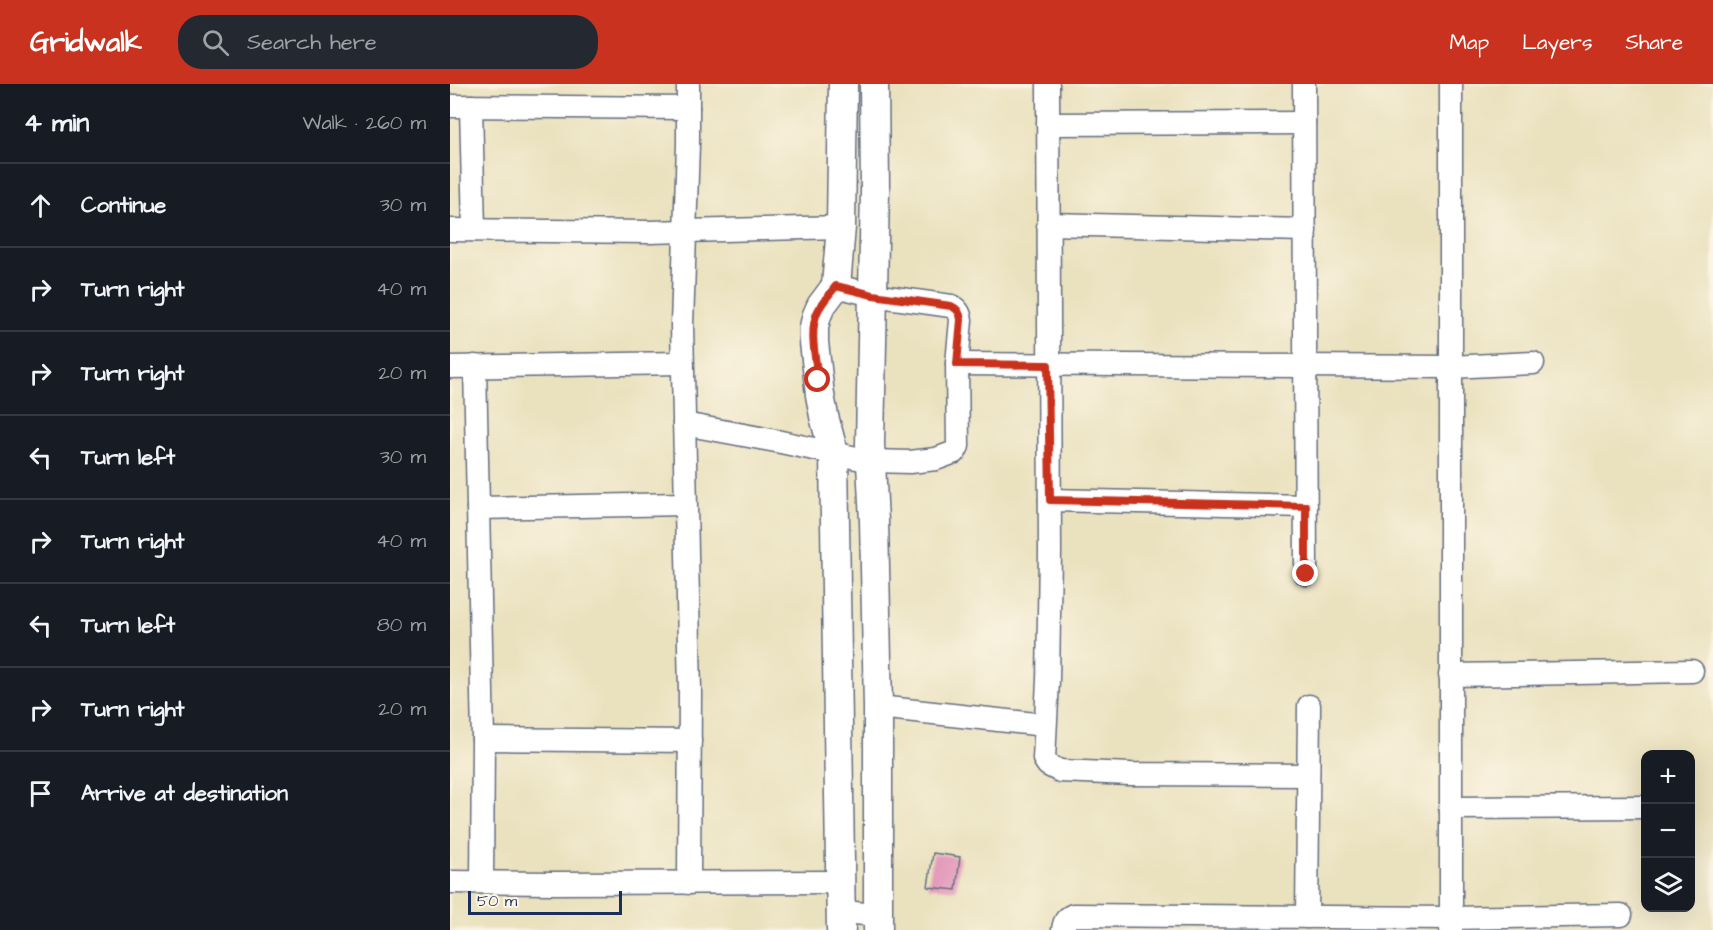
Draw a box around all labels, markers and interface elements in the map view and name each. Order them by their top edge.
search box [178,15,598,69]
text: Gridwalk [30,23,142,62]
icon: search [199,26,232,59]
text: Search here [247,27,377,58]
text: Map [1449,28,1489,57]
text: Layers [1522,28,1592,57]
text: Share [1625,28,1683,57]
text: 4 min [24,105,89,141]
text: Walk · 260 m [303,109,426,137]
icon: ahead [24,189,57,222]
text: Continue [81,190,166,221]
text: 30 m [380,191,426,219]
icon: right [24,273,57,306]
text: Turn right [81,274,184,305]
text: 40 m [376,275,426,303]
icon: right [24,357,57,390]
text: Turn right [81,358,184,389]
text: 20 m [378,359,426,387]
route start [804,366,830,392]
icon: left [24,441,57,474]
text: Turn left [81,442,175,473]
text: 30 m [380,443,426,471]
icon: right [24,525,57,558]
text: Turn right [81,526,184,557]
text: 40 m [376,527,426,555]
route end [1292,560,1318,586]
icon: left [24,609,57,642]
text: Turn left [81,610,175,641]
text: 80 m [377,611,426,639]
icon: right [24,693,57,726]
text: Turn right [81,694,184,725]
text: 20 m [378,695,426,723]
map controls [1641,750,1695,912]
button: + [1641,750,1695,804]
icon: arrive [24,777,57,810]
text: Arrive at destination [81,778,288,809]
button: − [1641,804,1695,858]
button: layers [1641,858,1695,912]
scale bar [468,888,622,916]
text: 50 m [477,890,517,912]

